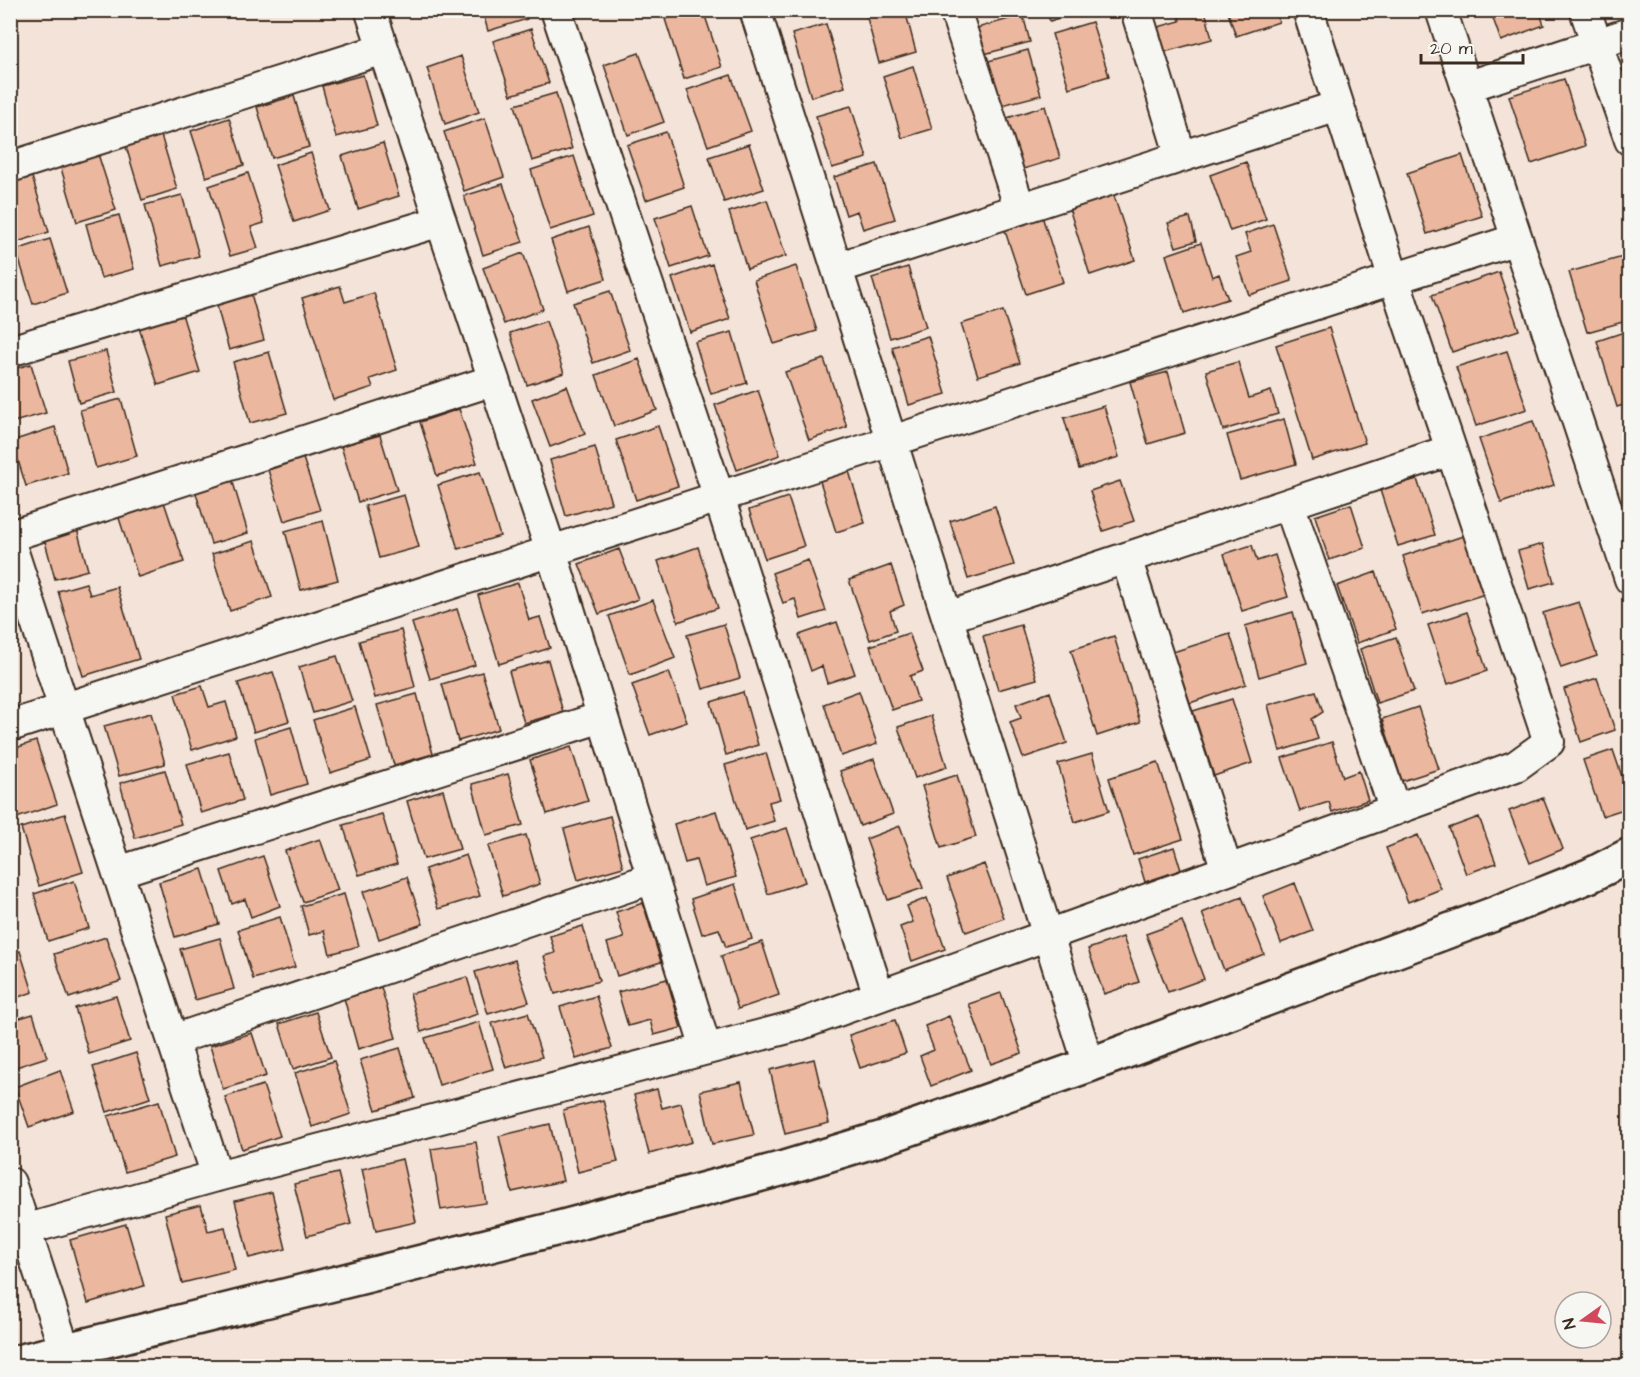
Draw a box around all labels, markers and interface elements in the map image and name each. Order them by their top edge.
scale bar [1421,27,1523,65]
text: 20 m [1430,36,1473,61]
north arrow [1553,1290,1613,1350]
text: N [1558,1316,1581,1331]

